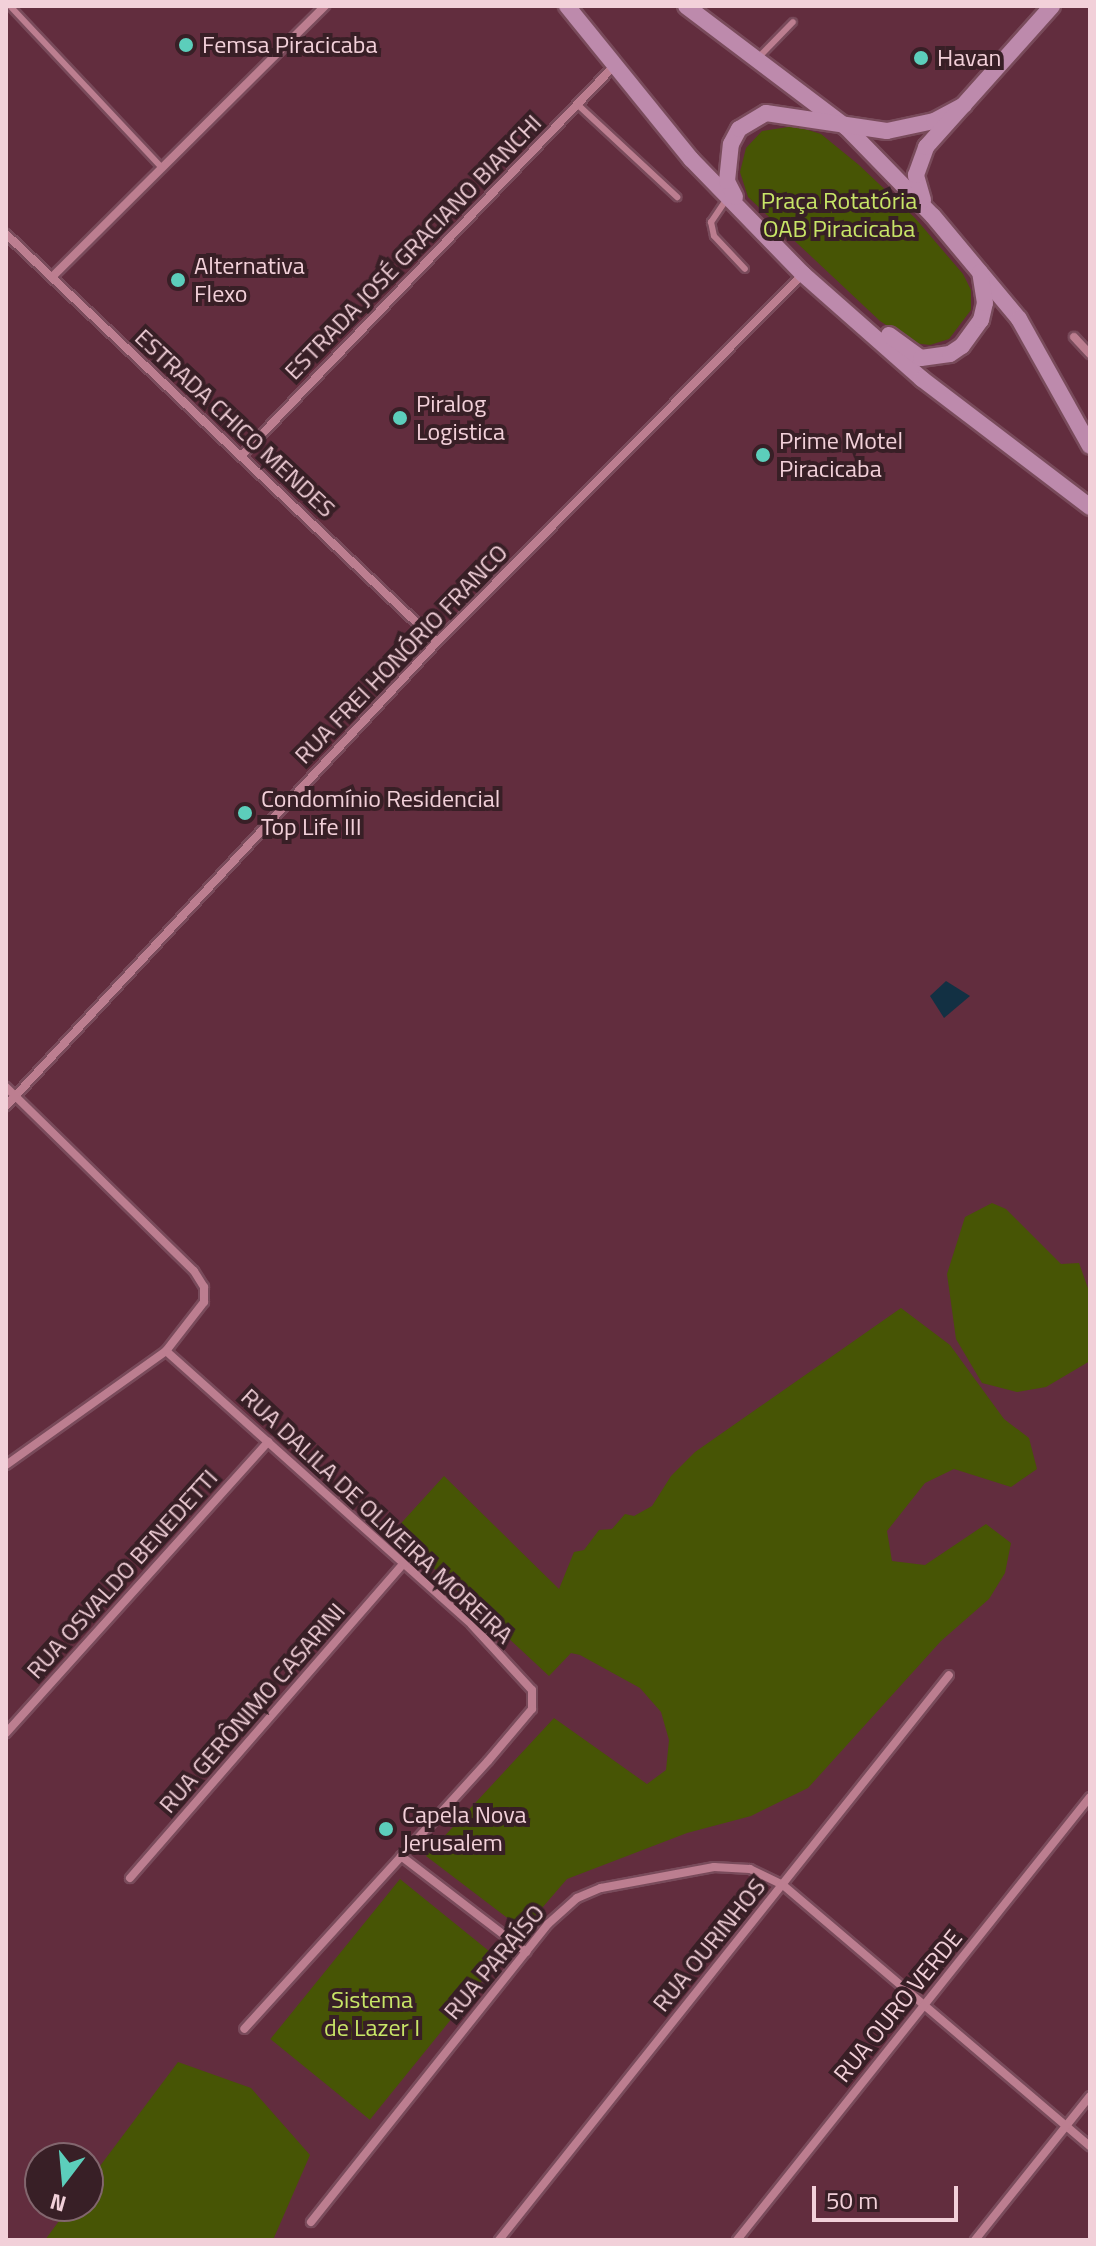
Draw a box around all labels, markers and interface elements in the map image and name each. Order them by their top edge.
place label: Femsa Piracicaba [202,31,378,59]
marker: Femsa Piracicaba [177,36,195,54]
place label: Havan [937,44,1001,72]
marker: Havan [912,49,930,67]
street label: ESTRADA JOSÉ GRACIANO BIANCHI [279,109,547,385]
park label: Praça Rotatória OAB Piracicaba [761,187,917,243]
place label: Alternativa Flexo [194,252,305,308]
marker: Alternativa Flexo [169,271,187,289]
street label: ESTRADA CHICO MENDES [129,323,341,523]
place label: Piralog Logistica [416,390,505,446]
marker: Piralog Logistica [391,409,409,427]
place label: Prime Motel Piracicaba [779,427,903,483]
marker: Prime Motel Piracicaba [754,446,772,464]
street label: RUA FREI HONÓRIO FRANCO [289,538,513,770]
place label: Condomínio Residencial Top Life III [261,785,500,841]
marker: Condomínio Residencial Top Life III [236,804,254,822]
street label: RUA DALILA DE OLIVEIRA MOREIRA [235,1382,519,1650]
street label: RUA OSVALDO BENEDETTI [20,1464,224,1684]
street label: RUA GERÔNIMO CASARINI [153,1597,351,1819]
place label: Capela Nova Jerusalem [402,1801,527,1857]
marker: Capela Nova Jerusalem [377,1820,395,1838]
street label: RUA OURINHOS [647,1873,771,2017]
street label: RUA PARAÍSO [438,1899,550,2025]
street label: RUA OURO VERDE [828,1924,968,2088]
park label: Sistema de Lazer I [324,1986,420,2042]
north arrow [24,2142,104,2222]
scale bar [816,2170,962,2220]
text: 50 m [826,2182,878,2218]
text: N [46,2185,70,2222]

